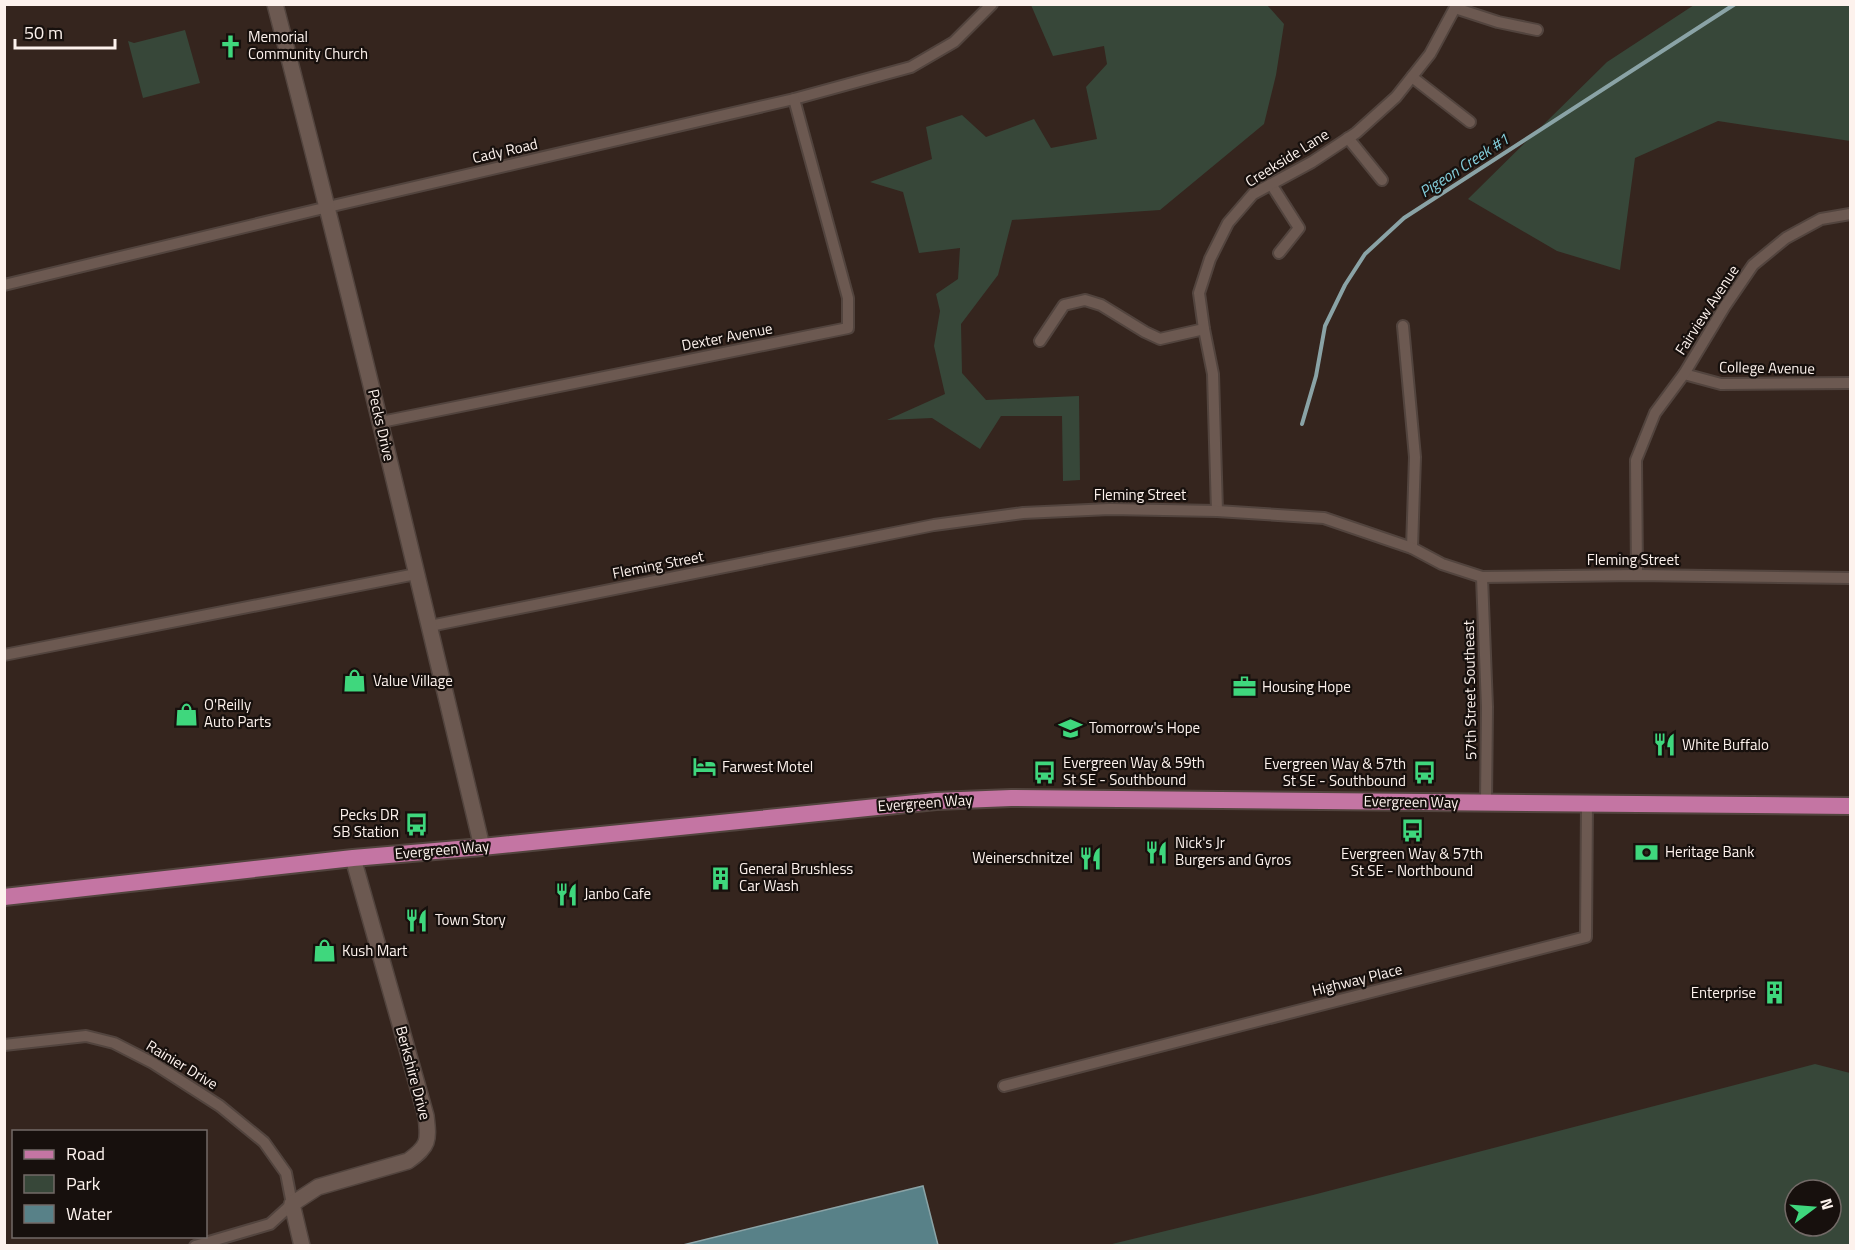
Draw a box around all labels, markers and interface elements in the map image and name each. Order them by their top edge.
scale bar [15,12,116,50]
text: 50 m [24,19,63,46]
place label: Memorial Community Church [248,25,368,65]
church icon: Memorial Community Church [217,33,243,59]
street label: Creekside Lane [1240,123,1333,192]
water label: Pigeon Creek #1 [1414,127,1514,203]
street label: Cady Road [470,132,540,169]
street label: Fairview Avenue [1669,260,1744,359]
street label: Dexter Avenue [679,316,774,357]
street label: College Avenue [1719,355,1815,380]
street label: Pecks Drive [362,387,401,463]
street label: Fleming Street [1094,483,1187,506]
street label: Fleming Street [610,544,706,585]
street label: Fleming Street [1587,548,1680,571]
street label: 57th Street Southeast [1457,619,1482,760]
shop icon: Value Village [342,668,368,694]
place label: Value Village [373,669,453,692]
office icon: Housing Hope [1231,674,1257,700]
place label: Housing Hope [1262,675,1351,698]
place label: O'Reilly Auto Parts [204,693,271,733]
shop icon: O'Reilly Auto Parts [173,701,199,727]
school or university icon: Tomorrow's Hope [1058,715,1084,741]
place label: Tomorrow's Hope [1089,716,1200,739]
restaurant icon: White Buffalo [1651,732,1677,758]
place label: White Buffalo [1682,733,1769,756]
place label: Evergreen Way & 59th St SE - Southbound [1063,751,1205,791]
place label: Evergreen Way & 57th St SE - Southbound [1264,752,1406,792]
hotel icon: Farwest Motel [691,754,717,780]
place label: Farwest Motel [722,755,813,778]
bus stop icon: Evergreen Way & 59th St SE - Southbound [1032,759,1058,785]
bus stop icon: Evergreen Way & 57th St SE - Southbound [1411,760,1437,786]
street label: Evergreen Way [877,788,973,817]
street label: Evergreen Way [1363,789,1459,814]
place label: Pecks DR SB Station [333,803,399,843]
bus stop icon: Pecks DR SB Station [404,811,430,837]
bus stop icon: Evergreen Way & 57th St SE - Northbound [1399,817,1425,843]
place label: Nick's Jr Burgers and Gyros [1175,831,1291,871]
street label: Evergreen Way [394,834,490,865]
restaurant icon: Nick's Jr Burgers and Gyros [1144,839,1170,865]
bank icon: Heritage Bank [1634,839,1660,865]
place label: Heritage Bank [1665,840,1754,863]
place label: Evergreen Way & 57th St SE - Northbound [1341,842,1483,882]
restaurant icon: Weinerschnitzel [1078,845,1104,871]
place label: Weinerschnitzel [972,846,1073,869]
place label: General Brushless Car Wash [739,857,853,897]
building icon: General Brushless Car Wash [708,865,734,891]
restaurant icon: Janbo Cafe [553,881,579,907]
place label: Janbo Cafe [584,882,651,905]
restaurant icon: Town Story [404,907,430,933]
place label: Town Story [435,908,506,931]
shop icon: Kush Mart [311,938,337,964]
place label: Kush Mart [342,939,408,962]
street label: Highway Place [1309,957,1404,1002]
building icon: Enterprise [1761,980,1787,1006]
place label: Enterprise [1691,981,1756,1004]
street label: Berkshire Drive [390,1023,437,1122]
street label: Rainier Drive [142,1034,223,1095]
legend [12,1130,207,1238]
text: Road [66,1140,105,1167]
text: Park [66,1170,101,1197]
north arrow [1783,1178,1843,1238]
text: N [1814,1195,1840,1213]
text: Water [66,1200,112,1227]

